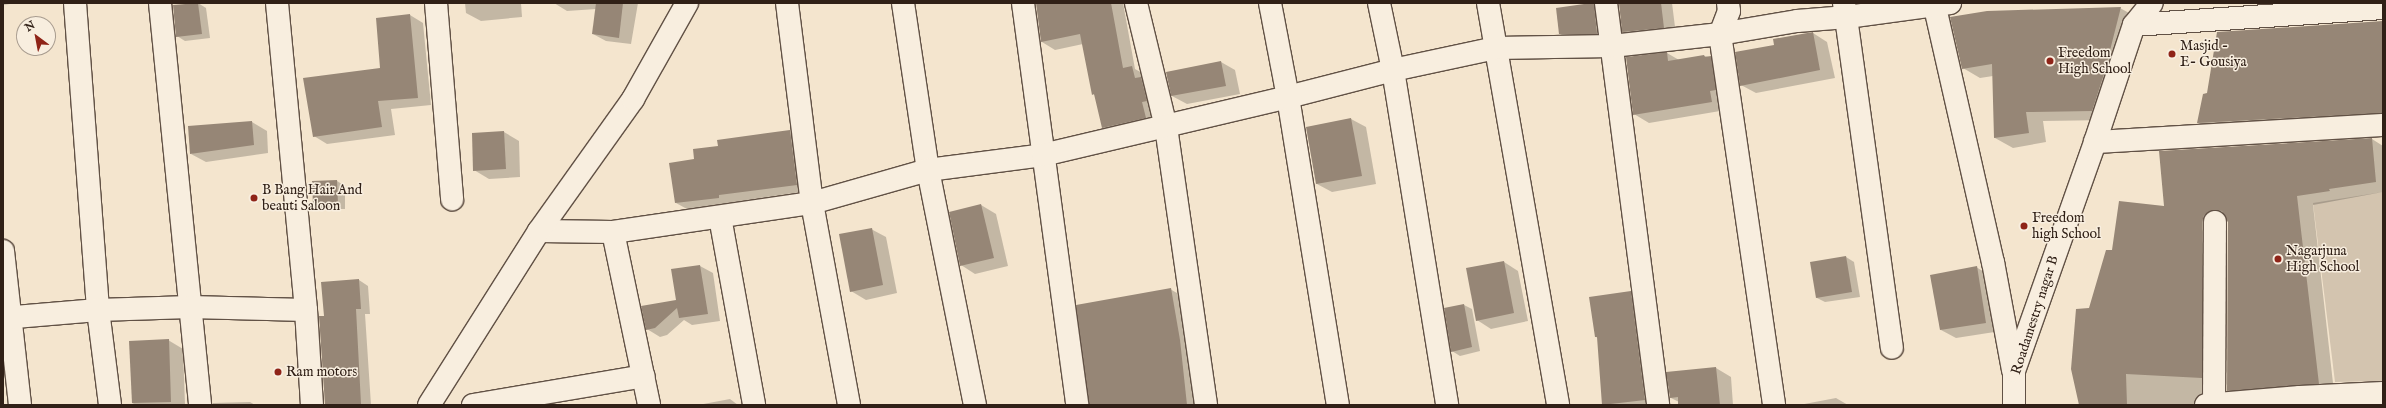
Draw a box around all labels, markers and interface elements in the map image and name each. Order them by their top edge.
north arrow [16,16,56,56]
text: N [22,18,38,35]
place label: Masjid - E- Gousiya [2180,38,2247,70]
place label: Freedom High School [2058,45,2131,78]
marker: Masjid - E- Gousiya [2167,49,2177,59]
marker: Freedom High School [2045,56,2055,66]
place label: B Bang Hair And beauti Saloon [262,182,362,214]
marker: B Bang Hair And beauti Saloon [249,193,259,203]
place label: Freedom high School [2032,210,2101,242]
marker: Freedom high School [2019,221,2029,231]
place label: Nagarjuna High School [2286,243,2359,276]
street label: Roadamestry nagar B [2008,253,2062,377]
marker: Nagarjuna High School [2273,254,2283,264]
place label: Ram motors [286,364,357,380]
marker: Ram motors [273,367,283,377]

